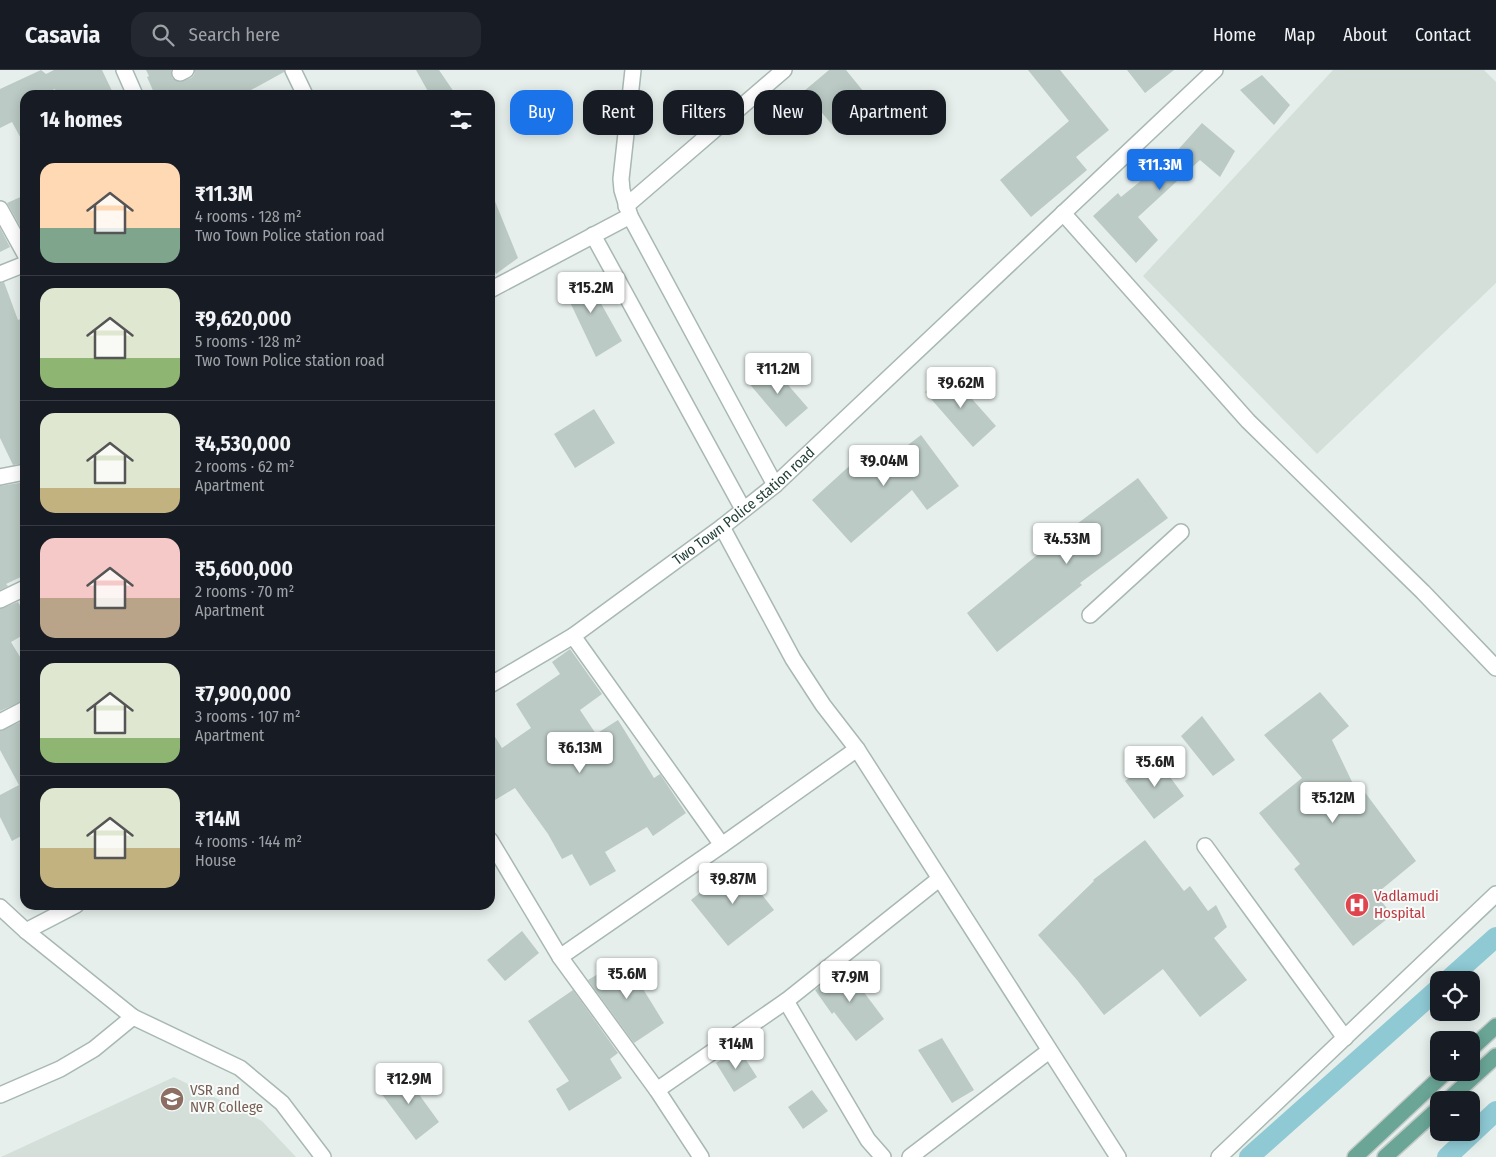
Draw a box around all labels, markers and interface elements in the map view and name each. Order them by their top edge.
search box [131,12,481,57]
text: Casavia [25,21,101,49]
icon: search [149,21,177,49]
text: Search here [189,23,280,46]
text: Home [1213,24,1256,46]
text: Map [1284,24,1315,46]
text: About [1343,24,1387,46]
text: Contact [1415,24,1471,46]
chip: Buy [510,90,573,135]
chip: Rent [583,90,653,135]
chip: Filters [663,90,744,135]
chip: New [754,90,822,135]
chip: Apartment [832,90,946,135]
icon: filters [447,106,475,134]
text: 14 homes [40,107,122,133]
pin: ₹11.3M [1119,148,1201,191]
text: ₹11.3M [1138,155,1182,174]
text: ₹11.3M [195,181,253,207]
icon: home [80,183,140,243]
text: 4 rooms · 128 m² [195,207,302,226]
text: Two Town Police station road [195,226,384,245]
pin: ₹15.2M [550,272,632,314]
text: ₹15.2M [568,278,614,297]
text: ₹9,620,000 [195,306,292,332]
icon: home [80,308,140,368]
text: 5 rooms · 128 m² [195,332,301,351]
text: Two Town Police station road [195,351,384,370]
pin: ₹11.2M [737,352,819,395]
text: ₹11.2M [756,359,800,378]
pin: ₹9.62M [920,366,1002,409]
text: ₹9.62M [938,373,984,392]
text: ₹4,530,000 [195,431,291,457]
icon: home [80,433,140,493]
street label: Two Town Police station road [669,443,818,569]
pin: ₹9.04M [843,444,925,487]
text: ₹9.04M [860,451,908,470]
text: 2 rooms · 62 m² [195,457,294,476]
text: Apartment [195,476,264,495]
pin: ₹4.53M [1026,522,1108,565]
text: ₹4.53M [1044,529,1090,548]
text: ₹5,600,000 [195,556,293,582]
icon: home [80,558,140,618]
text: 2 rooms · 70 m² [195,582,294,601]
text: Apartment [195,601,264,620]
text: ₹7,900,000 [195,681,291,707]
icon: home [80,683,140,743]
text: 3 rooms · 107 m² [195,707,301,726]
text: Apartment [195,726,264,745]
pin: ₹6.13M [539,732,621,774]
text: ₹6.13M [558,738,602,757]
pin: ₹5.6M [1120,746,1190,788]
text: ₹5.6M [1135,752,1175,771]
pin: ₹5.12M [1292,782,1374,824]
text: ₹5.12M [1311,788,1355,807]
text: ₹14M [195,806,240,832]
icon: home [80,808,140,868]
text: 4 rooms · 144 m² [195,832,302,851]
text: House [195,851,236,870]
pin: ₹9.87M [692,862,774,905]
text: ₹9.87M [710,869,756,888]
place label: Vadlamudi Hospital [1374,887,1439,922]
hospital icon: Vadlamudi Hospital [1344,892,1370,918]
pin: ₹5.6M [592,958,662,1000]
pin: ₹7.9M [815,960,885,1003]
text: ₹5.6M [607,964,647,983]
text: ₹7.9M [831,967,869,986]
map controls [1430,971,1480,1141]
button: locate [1430,971,1480,1021]
pin: ₹14M [706,1028,766,1070]
button: + [1430,1031,1480,1081]
text: ₹14M [719,1034,753,1053]
pin: ₹12.9M [368,1062,450,1105]
text: ₹12.9M [386,1069,432,1088]
place label: VSR and NVR College [190,1081,263,1116]
school or university icon: VSR and NVR College [159,1086,185,1112]
button: − [1430,1091,1480,1141]

